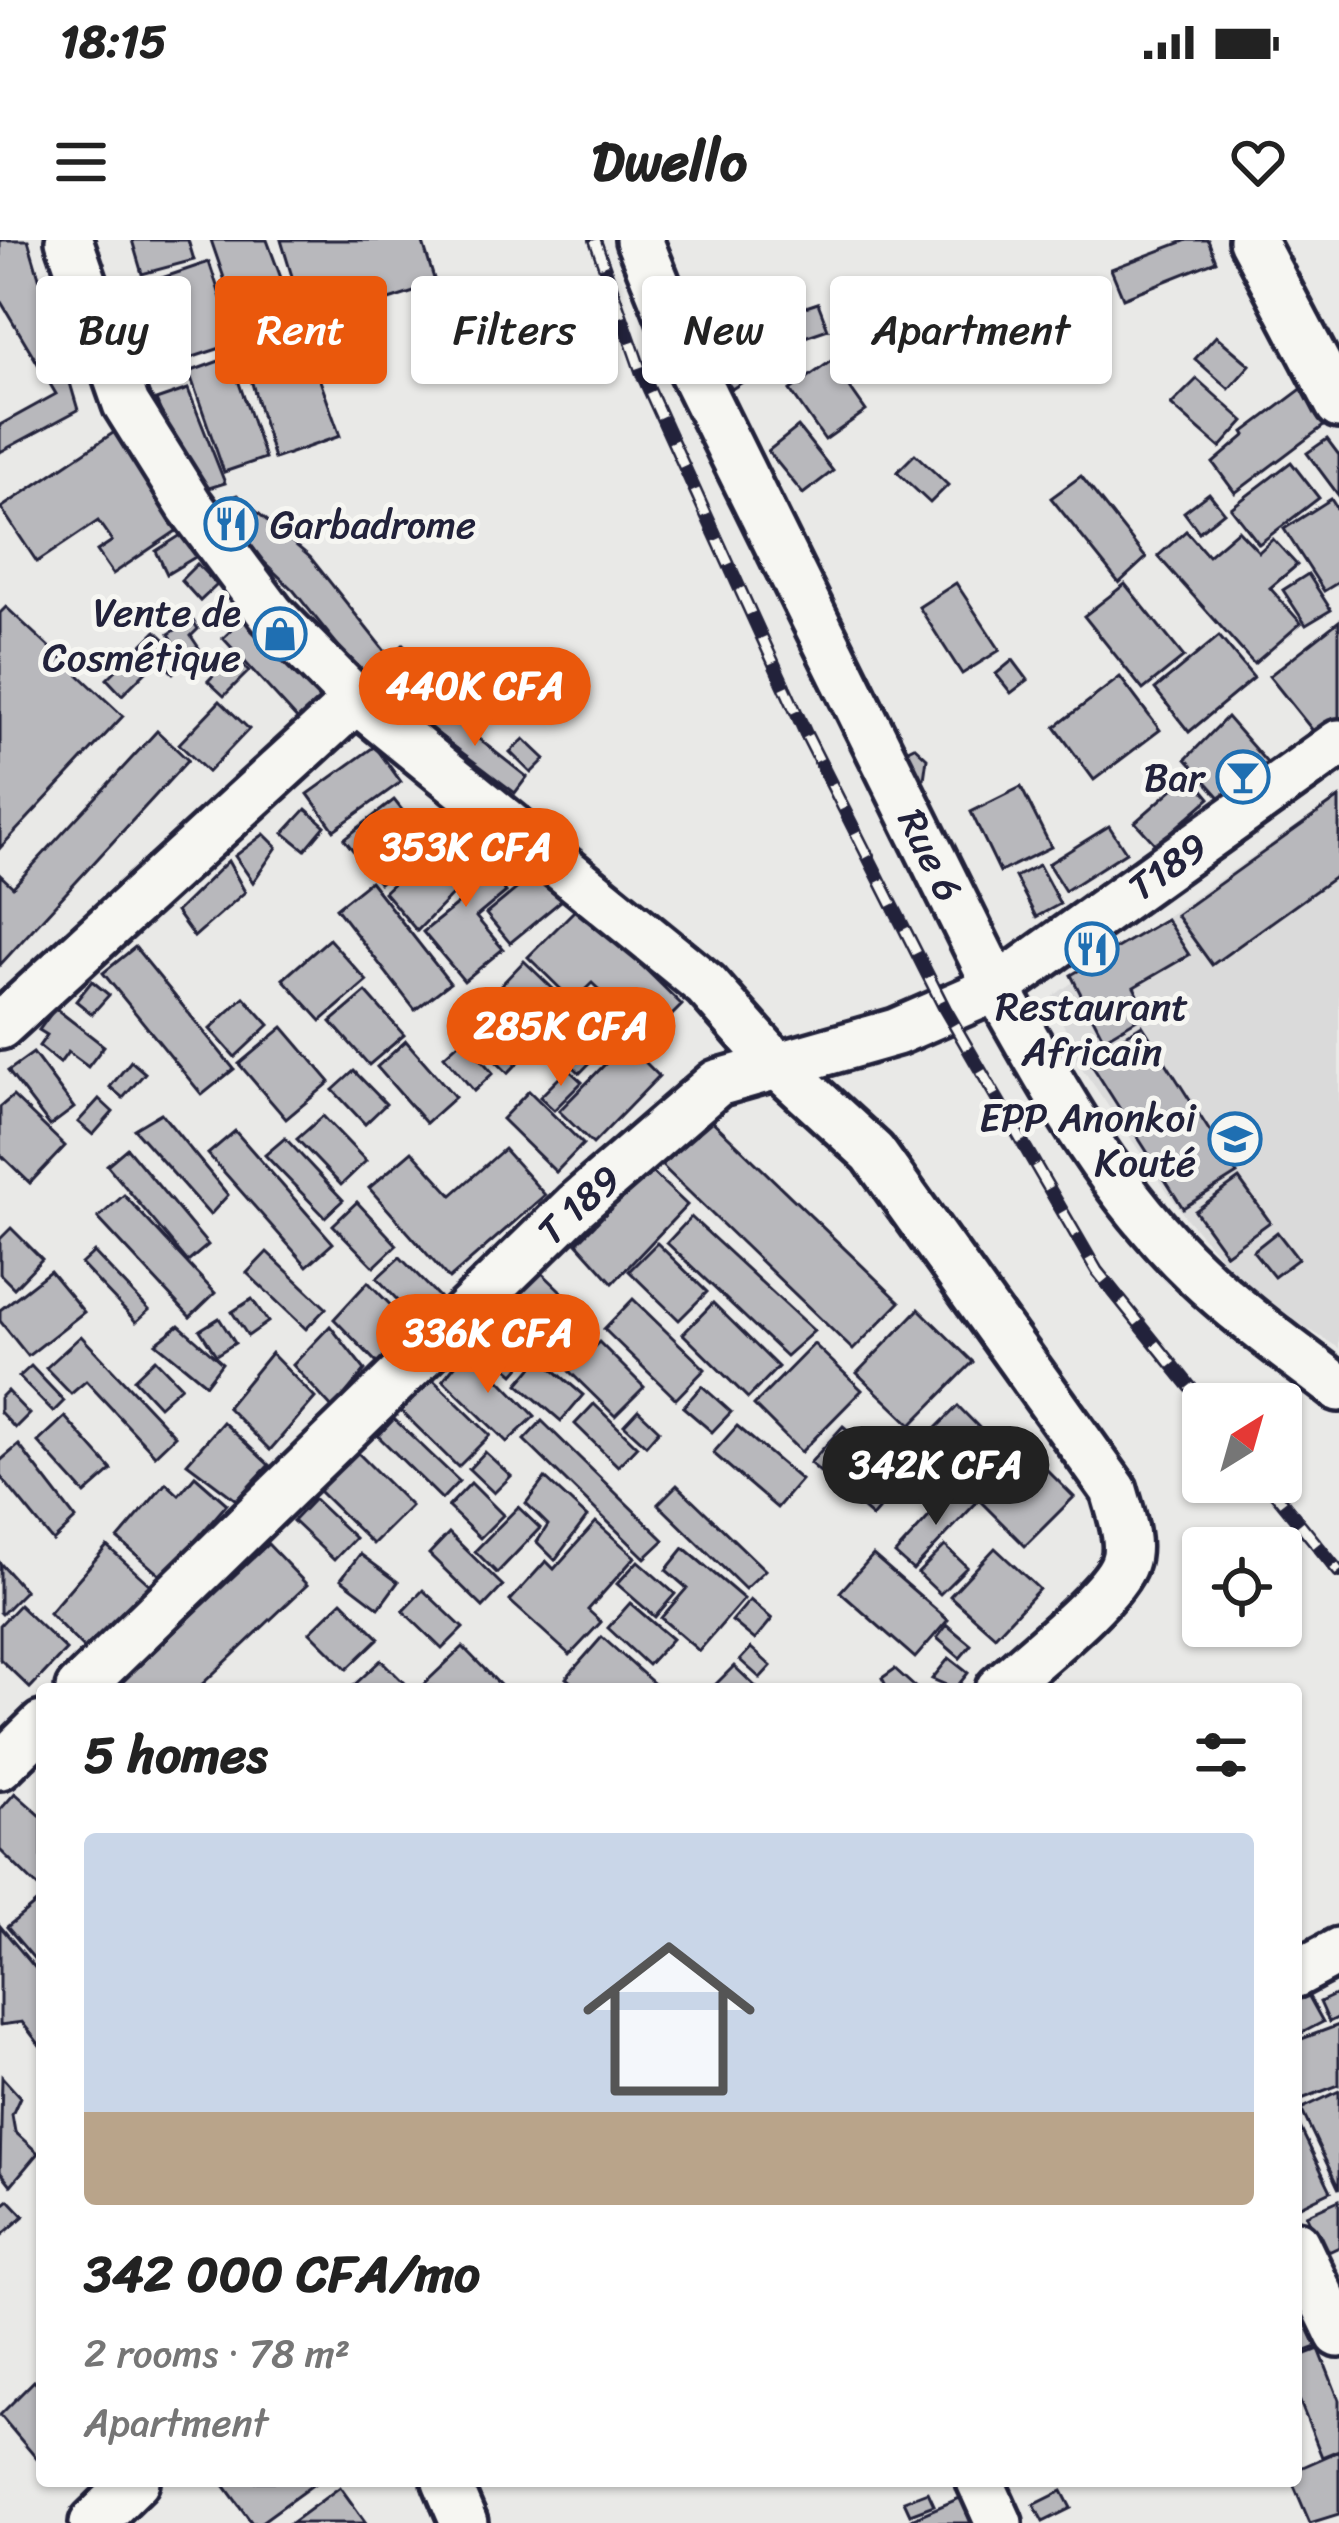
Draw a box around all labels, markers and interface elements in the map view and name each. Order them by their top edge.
text: 18:15 [60,2,167,82]
text: Dwello [592,114,747,210]
icon: menu [48,129,114,195]
icon: heart [1225,129,1291,195]
chip: Buy [36,276,191,384]
chip: Rent [215,276,387,384]
chip: Filters [411,276,618,384]
chip: New [642,276,806,384]
chip: Apartment [830,276,1112,384]
place label: Garbadrome [270,490,476,559]
restaurant icon: Garbadrome [203,496,259,552]
place label: Vente de Cosmétique [42,578,241,692]
shop icon: Vente de Cosmétique [252,606,308,662]
pin: 440K CFA [351,647,599,749]
text: 440K CFA [386,651,564,720]
place label: Bar [1144,743,1206,812]
bar icon: Bar [1215,749,1271,805]
street label: Rue 6 [878,796,983,914]
pin: 353K CFA [342,808,590,910]
text: 353K CFA [380,812,552,881]
street label: T189 [1113,813,1223,919]
restaurant icon: Restaurant Africain [1064,921,1120,977]
place label: Restaurant Africain [996,972,1188,1086]
pin: 285K CFA [437,987,685,1089]
text: 285K CFA [474,991,648,1060]
place label: EPP Anonkoi Kouté [979,1083,1197,1197]
school or university icon: EPP Anonkoi Kouté [1207,1111,1263,1167]
street label: T 189 [520,1146,637,1262]
pin: 336K CFA [364,1294,612,1396]
text: 336K CFA [403,1298,573,1367]
north arrow [1182,1383,1302,1503]
map controls [1182,1383,1302,1647]
pin: 342K CFA [812,1426,1060,1528]
text: 342K CFA [849,1430,1023,1499]
button: locate [1182,1527,1302,1647]
text: 5 homes [84,1710,267,1800]
icon: filters [1188,1722,1254,1788]
icon: home [561,1911,777,2127]
text: 342 000 CFA/mo [84,2229,480,2319]
text: 2 rooms · 78 m² [84,2319,350,2388]
text: Apartment [84,2388,268,2457]

